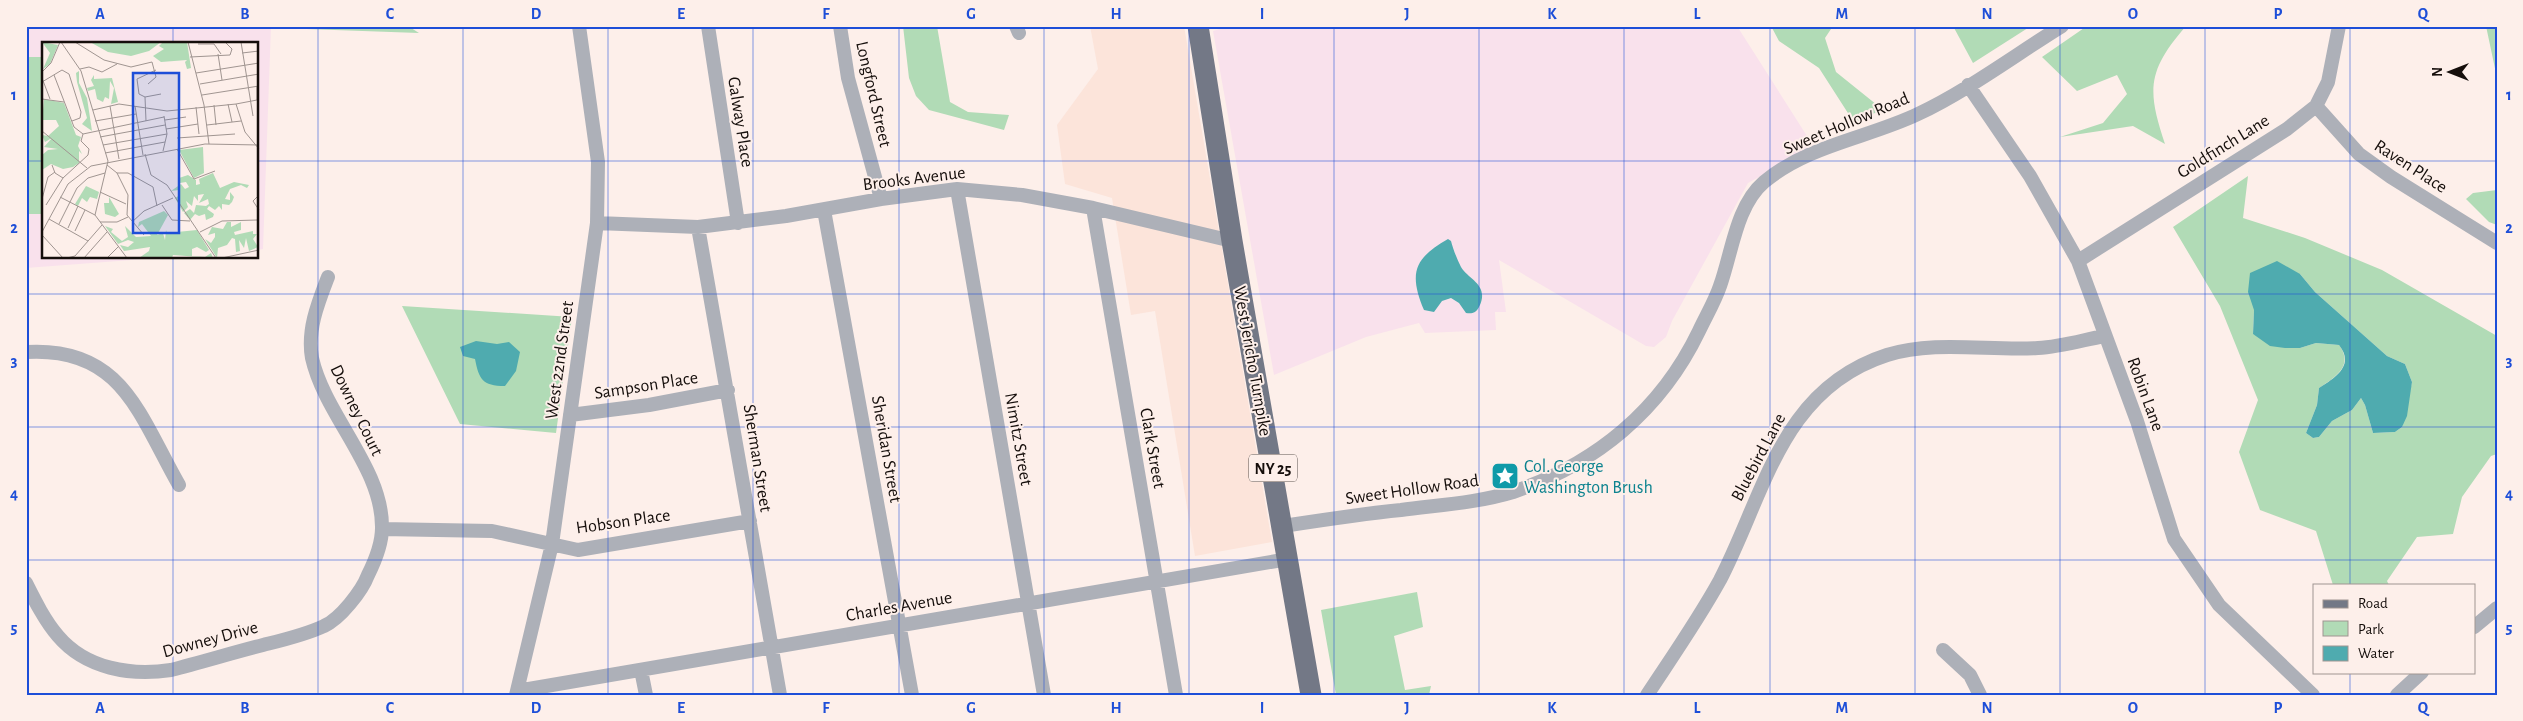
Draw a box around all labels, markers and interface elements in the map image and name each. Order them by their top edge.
text: A [95,6,105,22]
text: B [240,6,250,22]
text: C [386,6,395,22]
text: D [531,6,542,22]
text: E [677,6,685,22]
text: F [822,6,830,22]
text: G [966,6,976,22]
text: H [1110,6,1122,22]
text: I [1260,6,1264,22]
text: J [1404,6,1410,22]
text: K [1547,6,1557,22]
text: L [1694,6,1701,22]
text: M [1836,6,1848,22]
text: N [1981,6,1993,22]
text: O [2128,6,2138,22]
text: P [2274,6,2283,22]
text: Q [2418,6,2430,23]
street label: Longford Street [852,39,894,149]
inset map [42,42,259,259]
north arrow [2426,48,2476,98]
text: N [2431,67,2445,77]
street label: Galway Place [724,76,756,169]
text: 1 [11,87,17,103]
text: 1 [2506,87,2512,103]
street label: Sweet Hollow Road [1781,89,1912,158]
street label: Goldfinch Lane [2174,111,2273,182]
street label: Raven Place [2371,137,2450,197]
street label: Brooks Avenue [862,164,966,194]
text: 2 [10,220,18,236]
text: 2 [2505,220,2513,236]
street label: West Jericho Turnpike [1230,285,1274,438]
street label: West 22nd Street [543,300,577,420]
text: 3 [11,353,18,369]
text: 3 [2506,353,2513,369]
street label: Robin Lane [2123,355,2167,434]
street label: Downey Court [326,362,386,459]
street label: Sampson Place [593,369,699,403]
street label: Nimitz Street [1001,391,1035,487]
street label: Sheridan Street [868,394,904,504]
street label: Sherman Street [740,403,774,514]
street label: Clark Street [1136,407,1168,490]
street label: Bluebird Lane [1728,411,1789,504]
road number: NY 25 [1249,454,1297,482]
place label: Col. George Washington Brush [1524,458,1653,497]
place icon: Col. George Washington Brush [1490,461,1520,491]
street label: Sweet Hollow Road [1344,472,1480,508]
text: 4 [10,486,18,502]
text: 4 [2505,486,2513,502]
street label: Hobson Place [575,506,671,538]
legend [2313,584,2476,674]
street label: Charles Avenue [845,589,954,625]
text: Road [2358,596,2388,611]
street label: Downey Drive [161,619,260,661]
text: 5 [11,620,18,636]
text: 5 [2506,620,2513,636]
text: Park [2358,622,2384,637]
text: Water [2358,646,2394,661]
text: A [95,700,105,716]
text: B [240,700,250,716]
text: C [386,700,395,716]
text: D [531,700,542,716]
text: E [677,700,685,716]
text: F [822,700,830,716]
text: G [966,700,976,716]
text: H [1110,700,1122,716]
text: I [1260,700,1264,716]
text: J [1404,700,1410,716]
text: K [1547,700,1557,716]
text: L [1694,700,1701,716]
text: M [1836,700,1848,716]
text: N [1981,700,1993,716]
text: O [2128,700,2138,716]
text: P [2274,700,2283,716]
text: Q [2418,700,2430,717]

